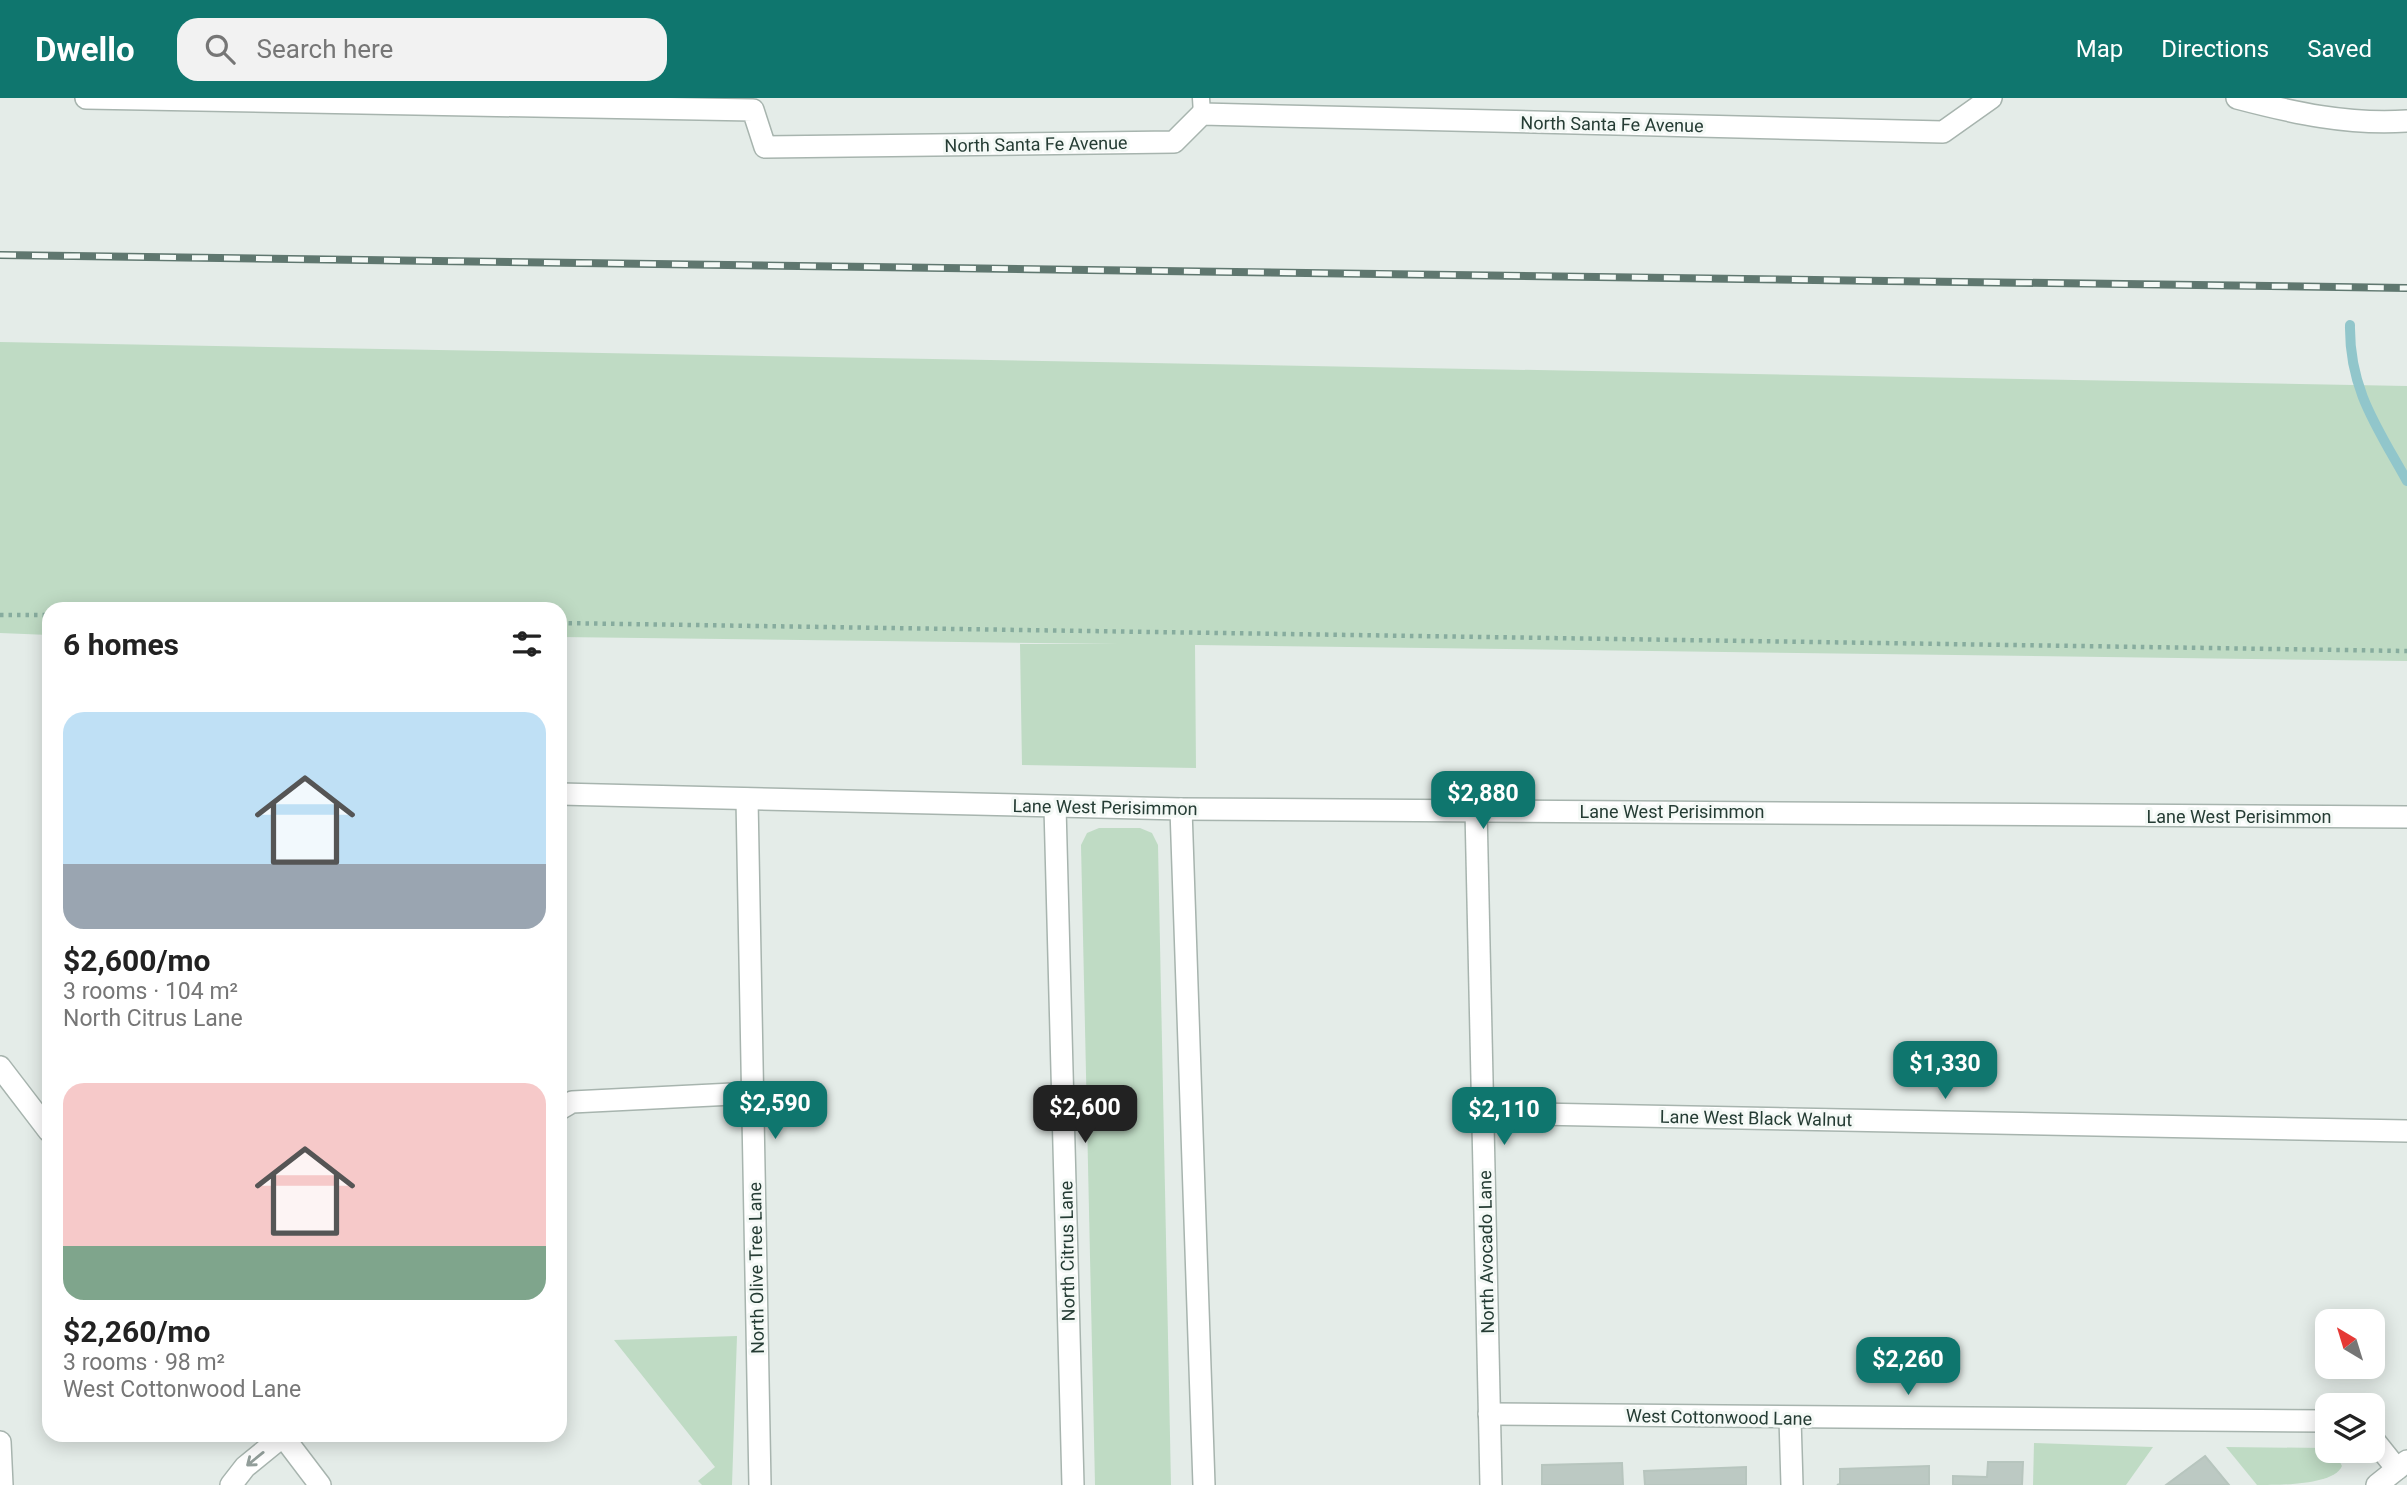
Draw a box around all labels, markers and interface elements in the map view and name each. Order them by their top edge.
search box [177,18,667,81]
text: Dwello [35,30,135,69]
icon: search [201,30,239,68]
text: Search here [257,34,393,64]
text: Map [2076,35,2123,63]
text: Directions [2161,35,2269,63]
text: Saved [2307,35,2372,63]
street label: North Santa Fe Avenue [1520,112,1704,136]
street label: North Santa Fe Avenue [944,132,1128,156]
icon: filters [508,625,546,663]
text: 6 homes [63,627,179,662]
icon: home [242,757,368,883]
pin: $2,880 [1426,772,1540,831]
text: $2,880 [1447,780,1519,807]
street label: Lane West Perisimmon [1012,795,1198,819]
street label: Lane West Perisimmon [1579,801,1765,822]
street label: Lane West Perisimmon [2146,806,2332,827]
text: $2,600/mo [63,943,211,978]
text: 3 rooms · 104 m² [63,978,238,1005]
text: North Citrus Lane [63,1005,243,1032]
pin: $1,330 [1888,1042,2002,1101]
text: $1,330 [1909,1050,1981,1077]
pin: $2,590 [718,1082,832,1141]
pin: $2,600 [1028,1086,1142,1145]
pin: $2,110 [1447,1088,1561,1147]
text: $2,590 [739,1090,811,1117]
text: $2,600 [1049,1094,1121,1121]
text: $2,110 [1468,1096,1540,1123]
street label: Lane West Black Walnut [1660,1106,1852,1130]
icon: home [242,1128,368,1254]
street label: North Avocado Lane [1474,1170,1498,1334]
street label: North Citrus Lane [1055,1180,1079,1322]
street label: North Olive Tree Lane [744,1182,768,1354]
north arrow [2315,1309,2385,1379]
map controls [2315,1309,2385,1463]
text: $2,260/mo [63,1314,211,1349]
pin: $2,260 [1851,1338,1965,1397]
text: $2,260 [1872,1346,1944,1373]
text: 3 rooms · 98 m² [63,1349,225,1376]
text: West Cottonwood Lane [63,1376,301,1403]
button: layers [2315,1393,2385,1463]
street label: West Cottonwood Lane [1626,1405,1812,1429]
one-way arrow [247,1451,265,1467]

